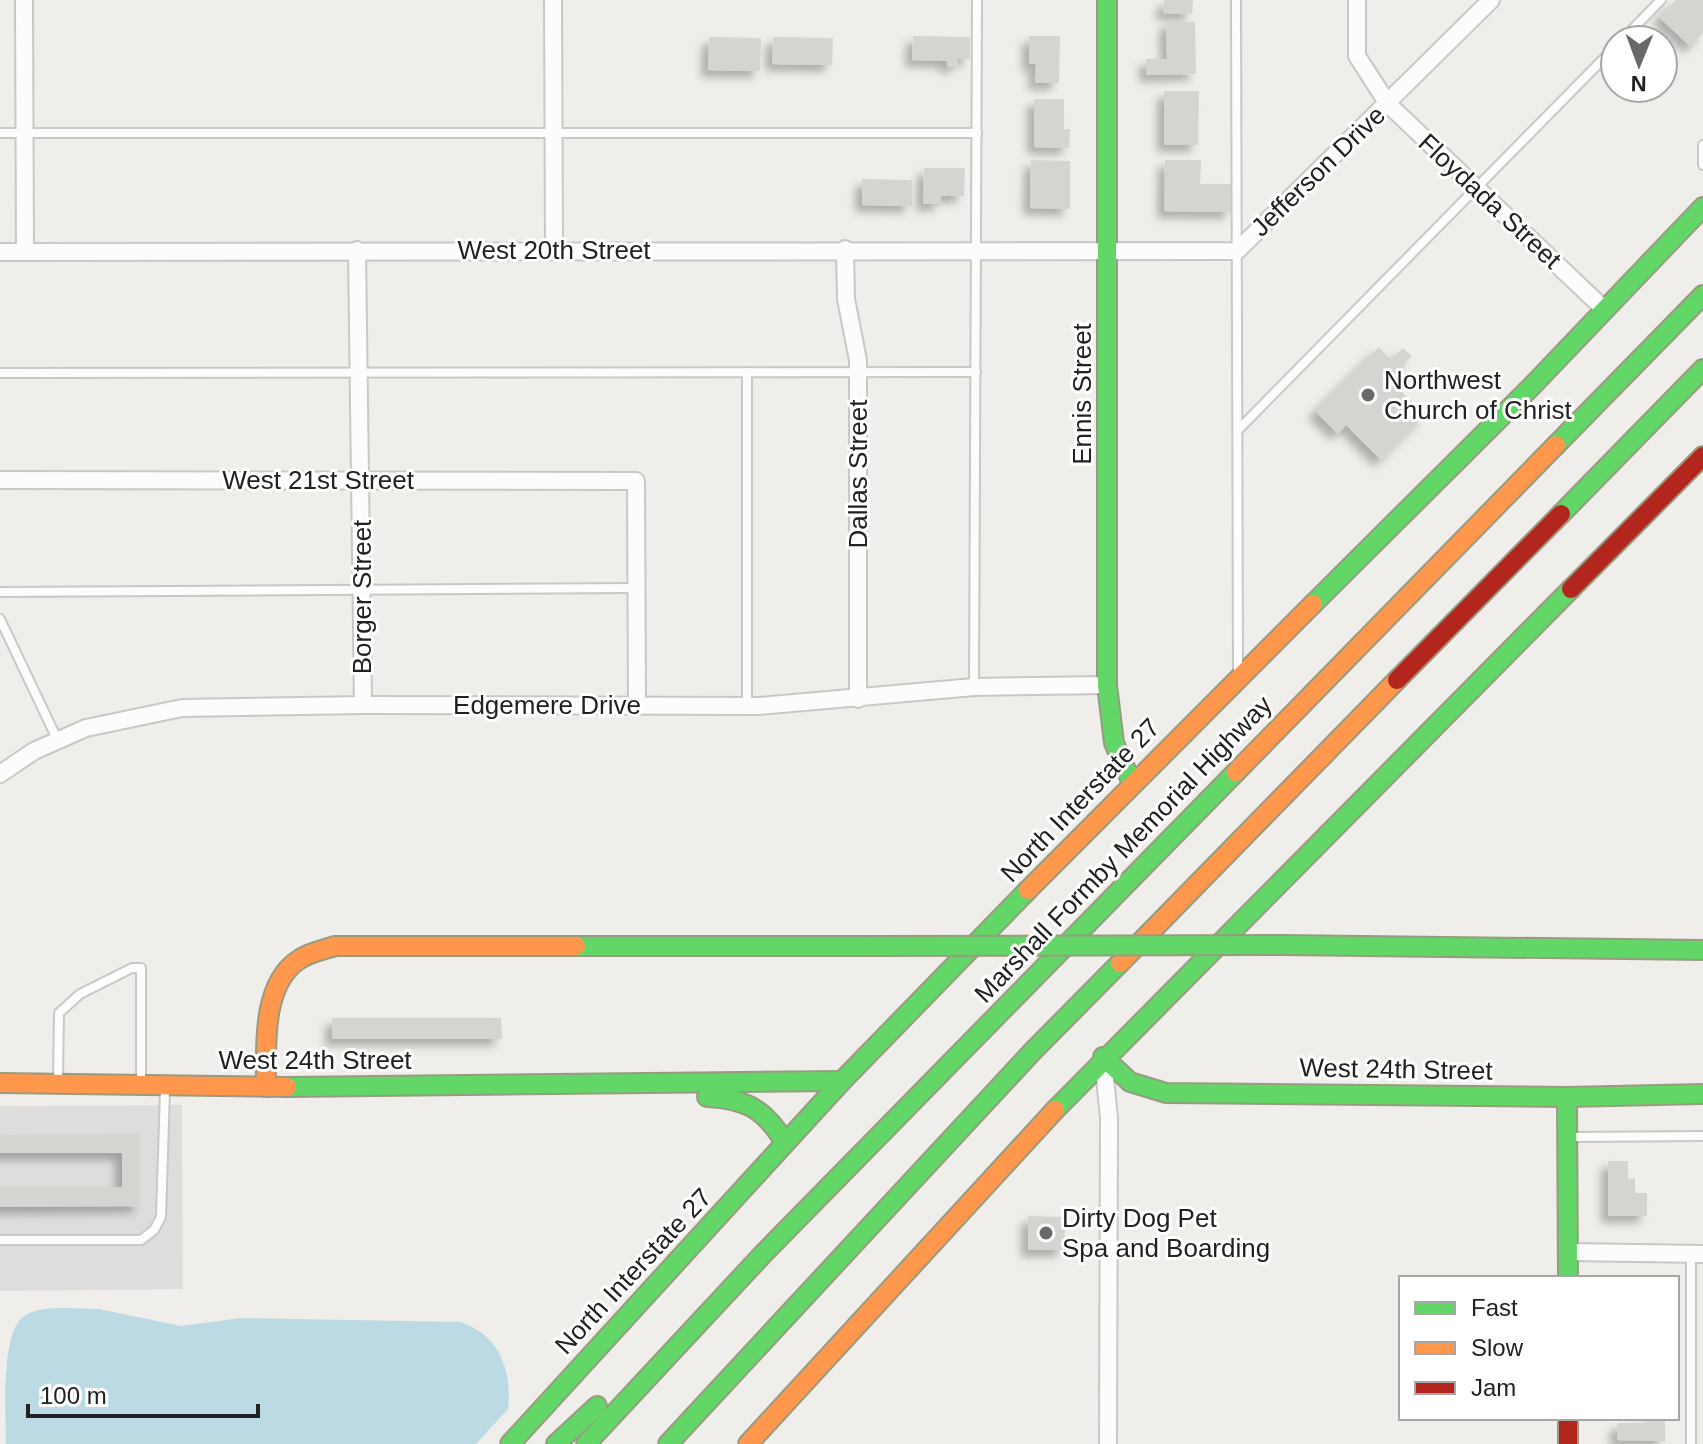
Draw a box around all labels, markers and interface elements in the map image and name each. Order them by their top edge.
north arrow [1599,24,1679,104]
text: N [1630,71,1647,96]
street label: Jefferson Drive [1245,100,1391,242]
street label: Floydada Street [1413,127,1568,275]
street label: West 20th Street [457,235,651,265]
street label: Ennis Street [1067,322,1097,465]
place label: Northwest Church of Christ [1384,365,1573,425]
marker: Northwest Church of Christ [1359,386,1377,404]
street label: Dallas Street [843,399,873,548]
street label: West 21st Street [222,465,415,495]
street label: Borger Street [347,519,377,674]
street label: Marshall Formby Memorial Highway [968,689,1278,1009]
street label: Edgemere Drive [453,690,641,720]
street label: North Interstate 27 [994,712,1166,888]
street label: West 24th Street [218,1045,412,1075]
street label: West 24th Street [1299,1052,1494,1086]
street label: North Interstate 27 [549,1182,717,1360]
place label: Dirty Dog Pet Spa and Boarding [1062,1203,1270,1263]
marker: Dirty Dog Pet Spa and Boarding [1037,1224,1055,1242]
legend [1399,1276,1679,1420]
text: Fast [1471,1294,1518,1321]
text: Slow [1471,1334,1524,1361]
scale bar [28,1368,258,1418]
text: Jam [1471,1374,1516,1401]
text: 100 m [40,1382,107,1409]

